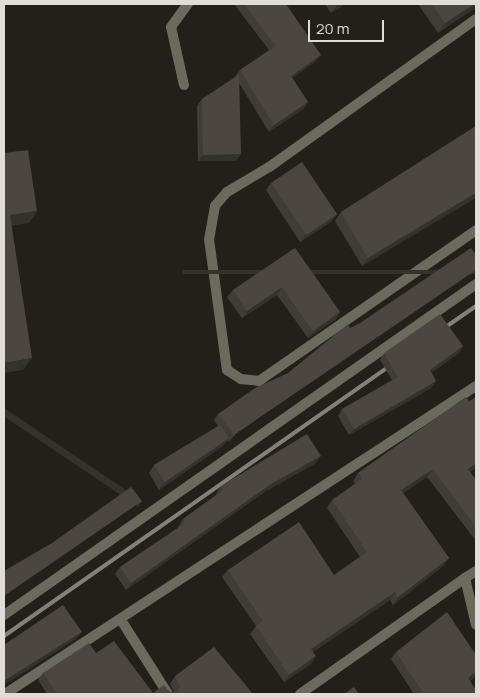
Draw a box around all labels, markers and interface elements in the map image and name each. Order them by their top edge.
scale bar [310,10,386,42]
text: 20 m [316,18,349,39]

